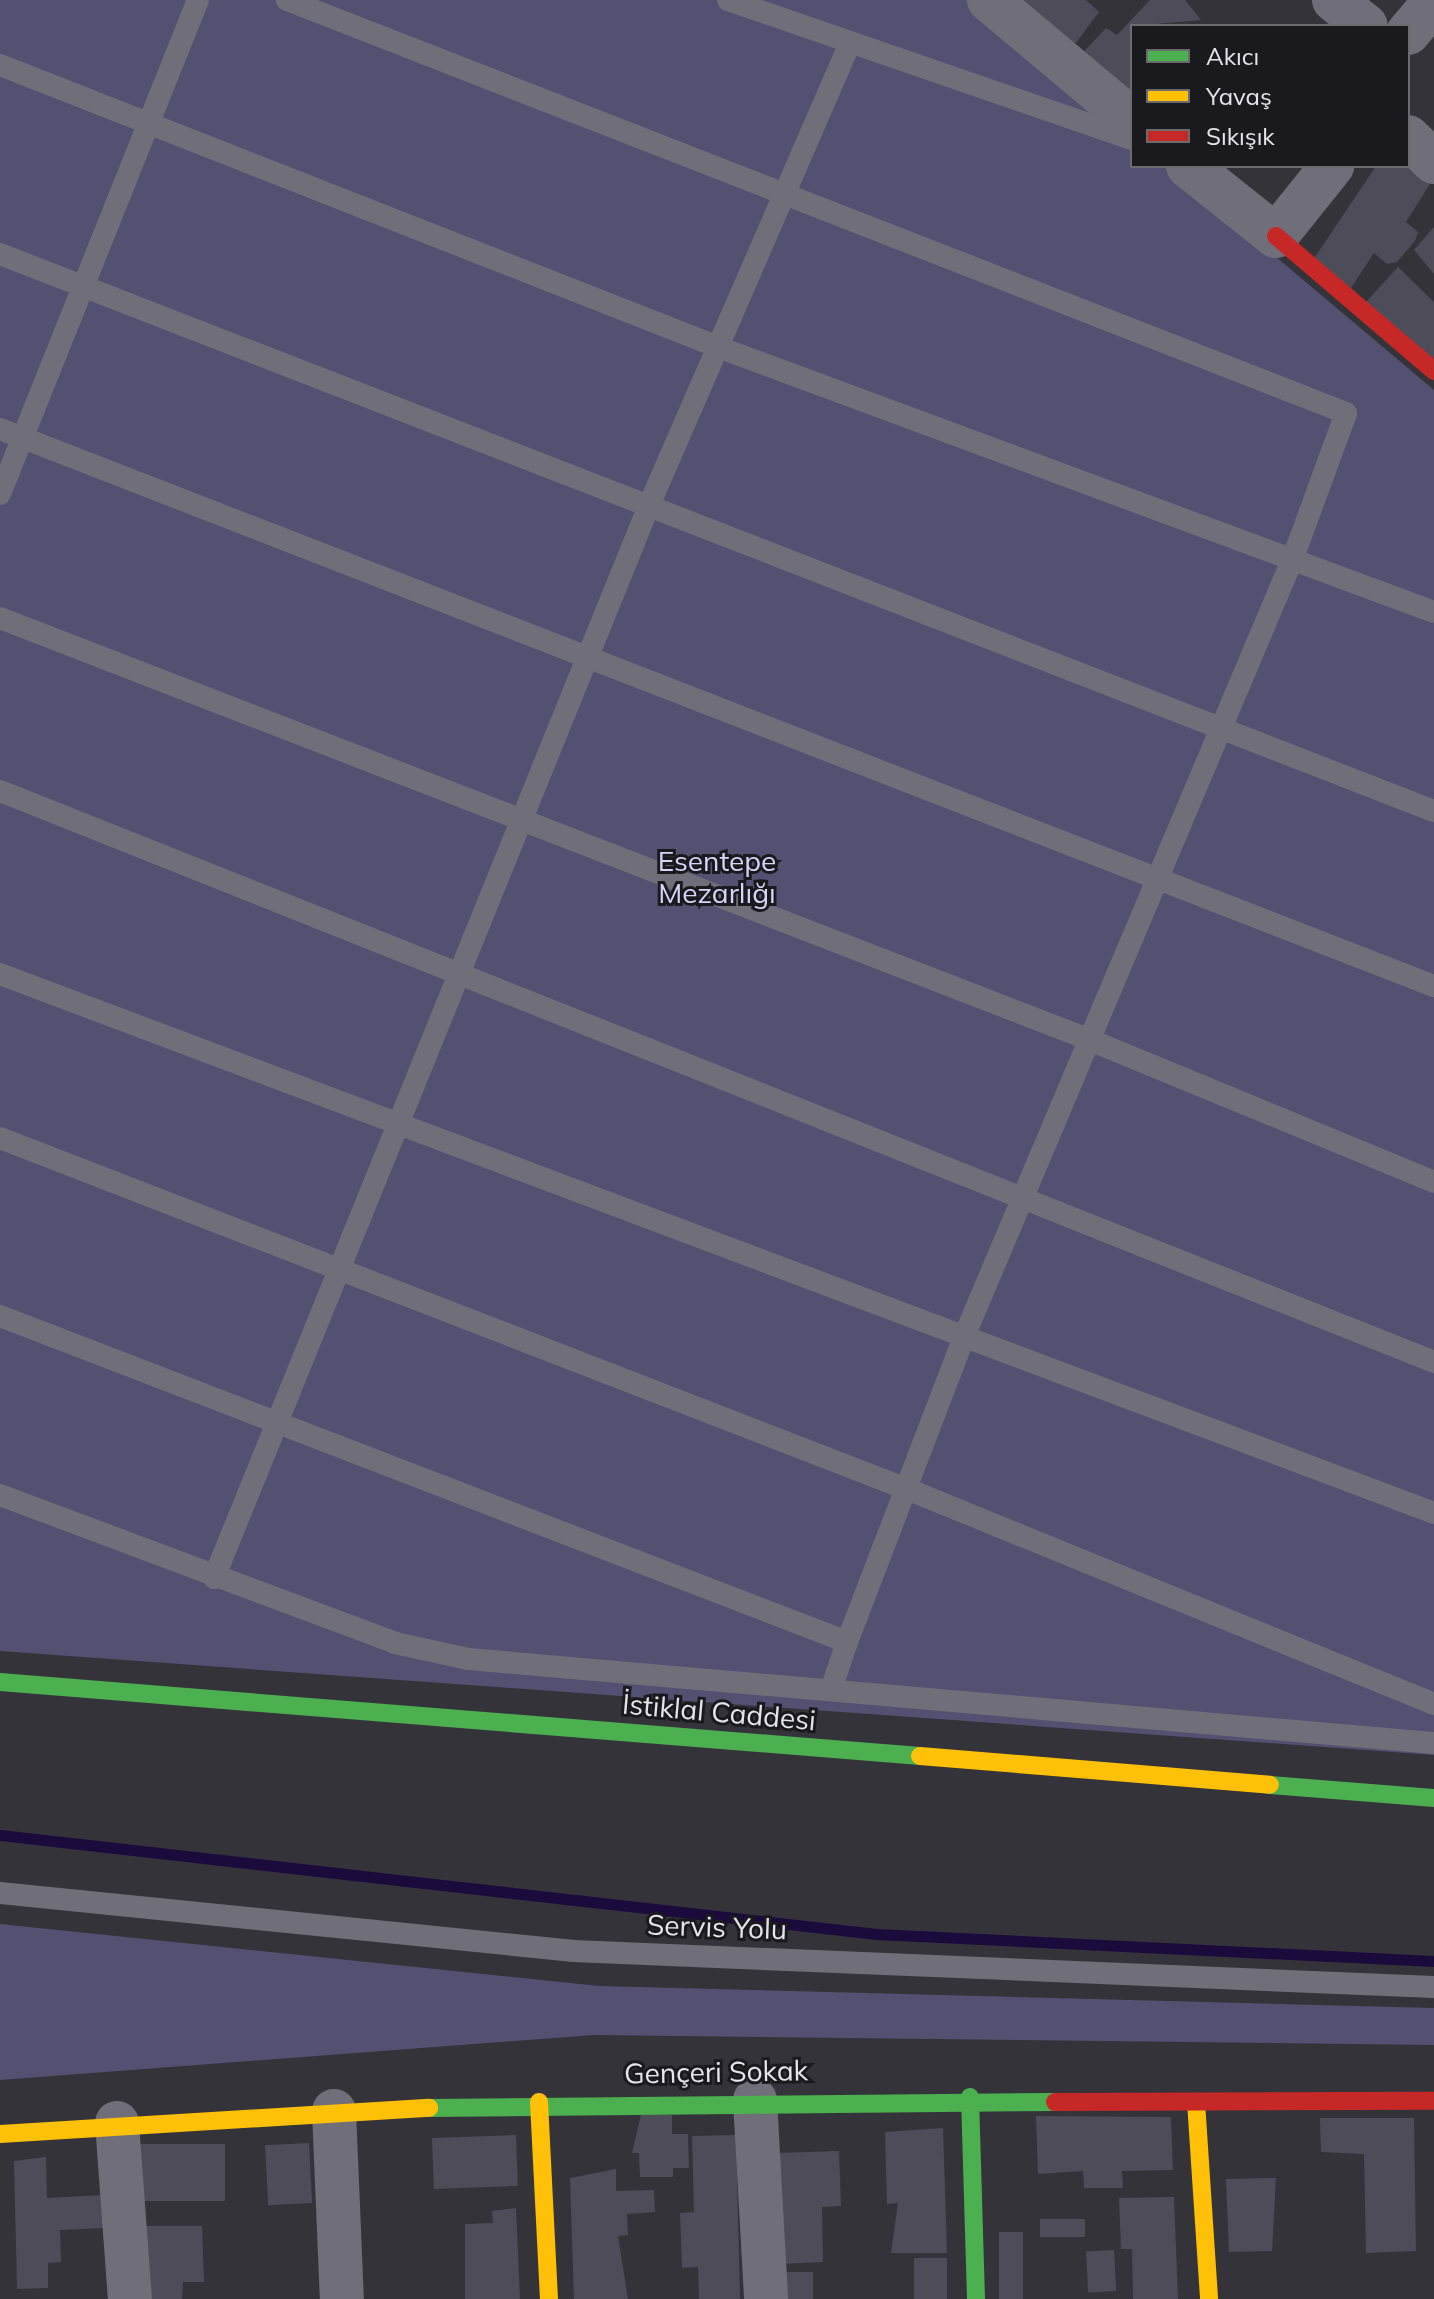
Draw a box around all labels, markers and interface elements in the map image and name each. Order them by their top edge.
legend [1130,24,1410,168]
text: Akıcı [1206,41,1259,71]
text: Yavaş [1206,81,1272,111]
text: Sıkışık [1206,121,1275,151]
park label: Esentepe Mezarlığı [658,844,776,910]
street label: İstiklal Caddesi [621,1687,817,1737]
street label: Servis Yolu [646,1908,788,1946]
street label: Gençeri Sokak [624,2054,808,2090]

